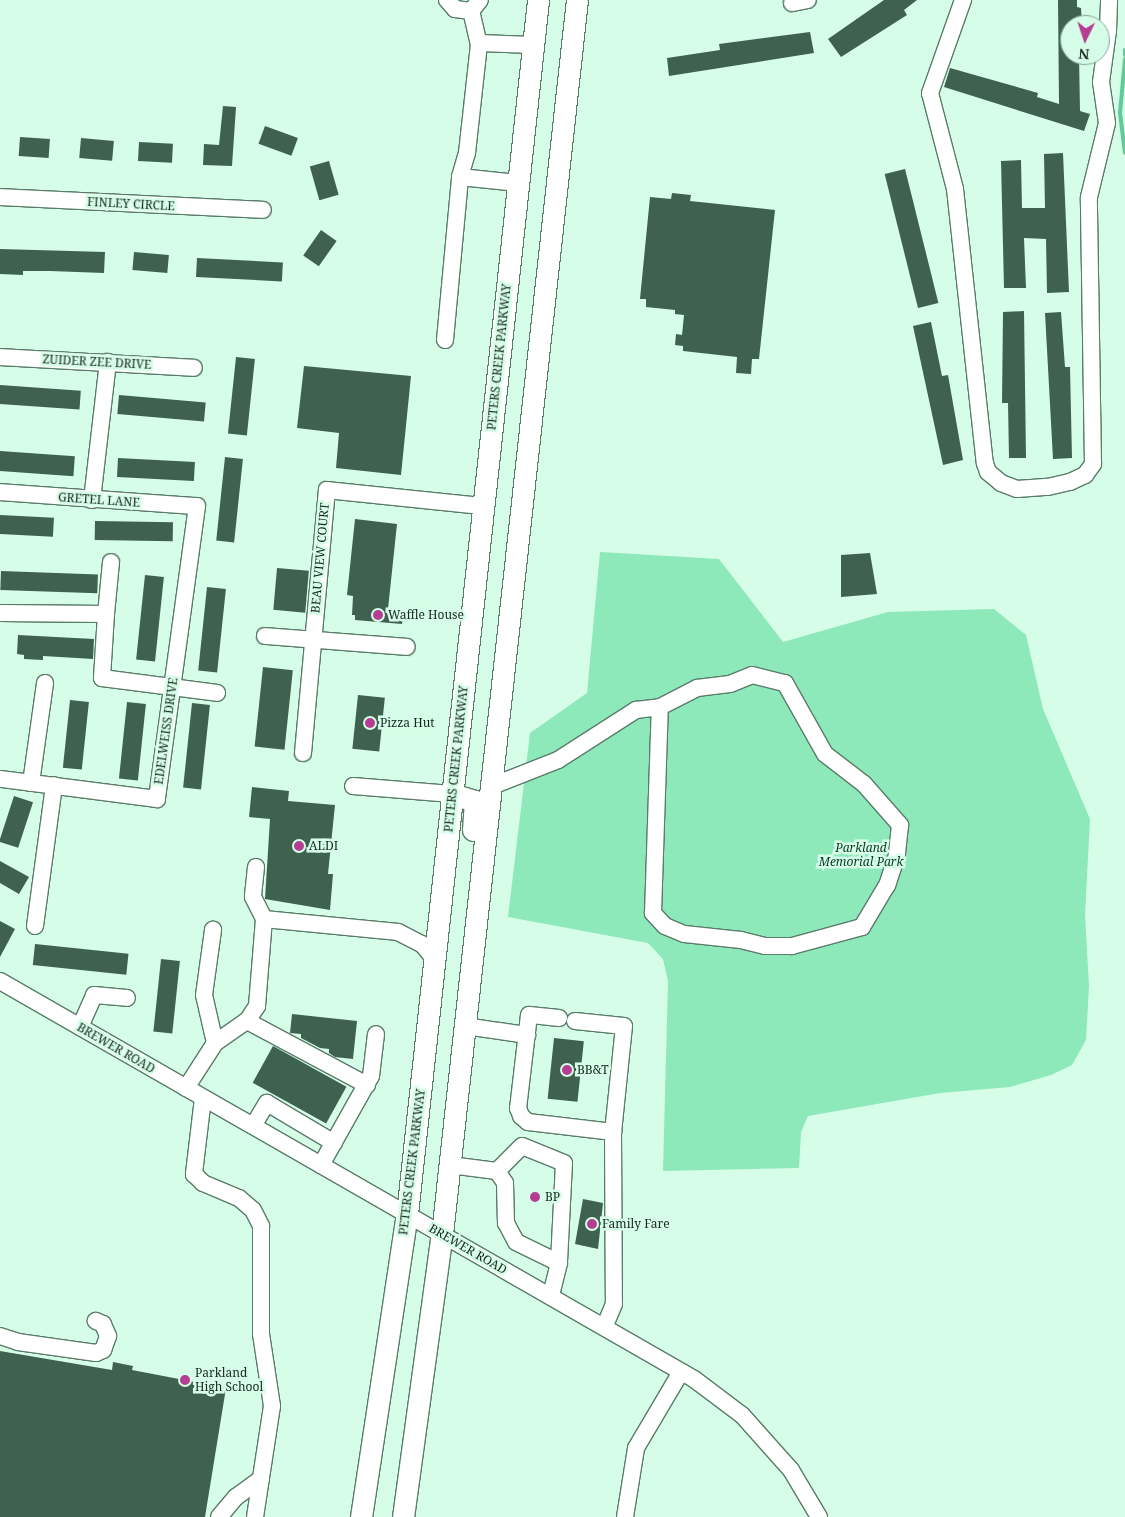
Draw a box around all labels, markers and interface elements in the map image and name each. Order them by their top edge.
north arrow [1060,15,1110,65]
text: N [1078,45,1090,64]
street label: FINLEY CIRCLE [87,195,175,213]
street label: PETERS CREEK PARKWAY [484,283,514,431]
street label: ZUIDER ZEE DRIVE [42,352,152,372]
street label: GRETEL LANE [58,490,140,510]
street label: BEAU VIEW COURT [308,502,332,614]
place label: Waffle House [388,608,464,622]
marker: Waffle House [372,609,384,621]
street label: EDELWEISS DRIVE [151,677,181,785]
street label: PETERS CREEK PARKWAY [441,685,471,833]
place label: Pizza Hut [380,716,435,730]
marker: Pizza Hut [364,717,376,729]
place label: ALDI [309,839,338,853]
marker: ALDI [293,840,305,852]
park label: Parkland Memorial Park [819,841,903,869]
street label: BREWER ROAD [75,1020,157,1076]
place label: BB&T [577,1063,609,1077]
marker: BB&T [561,1064,573,1076]
street label: PETERS CREEK PARKWAY [396,1088,428,1236]
place label: BP [545,1190,560,1204]
marker: BP [529,1191,541,1203]
place label: Family Fare [602,1217,670,1231]
marker: Family Fare [586,1218,598,1230]
street label: BREWER ROAD [427,1221,509,1277]
place label: Parkland High School [195,1366,263,1394]
marker: Parkland High School [179,1374,191,1386]

